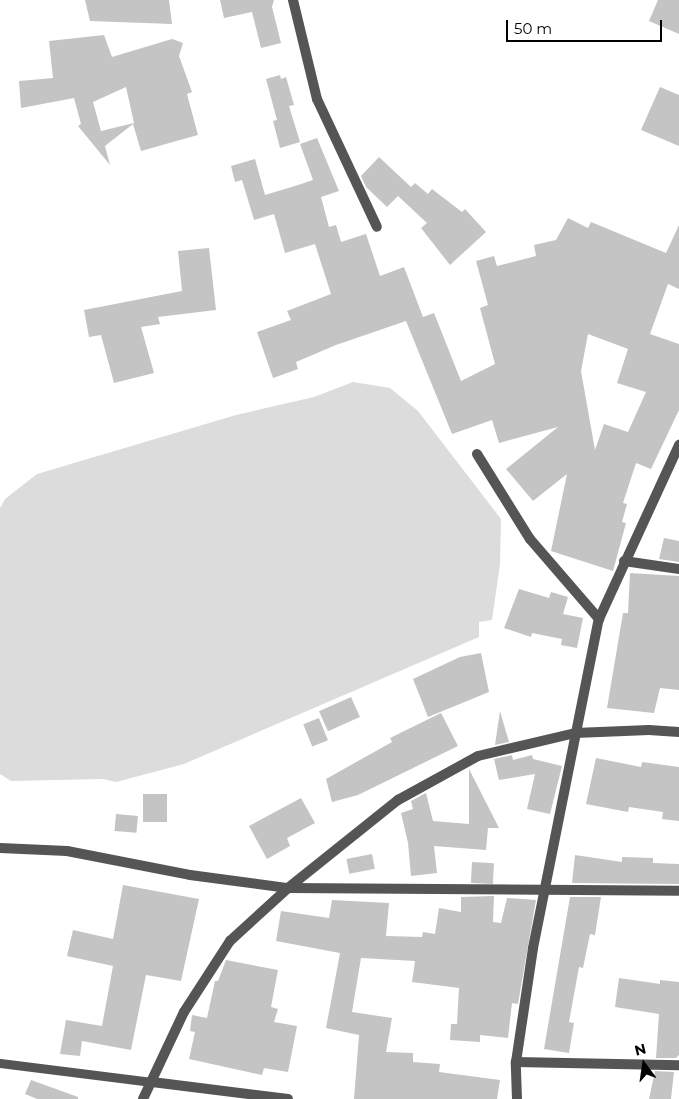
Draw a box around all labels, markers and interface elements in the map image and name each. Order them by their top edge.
scale bar [509,10,665,42]
text: 50 m [514,19,552,38]
north arrow [619,1039,669,1089]
text: N [633,1039,648,1060]

